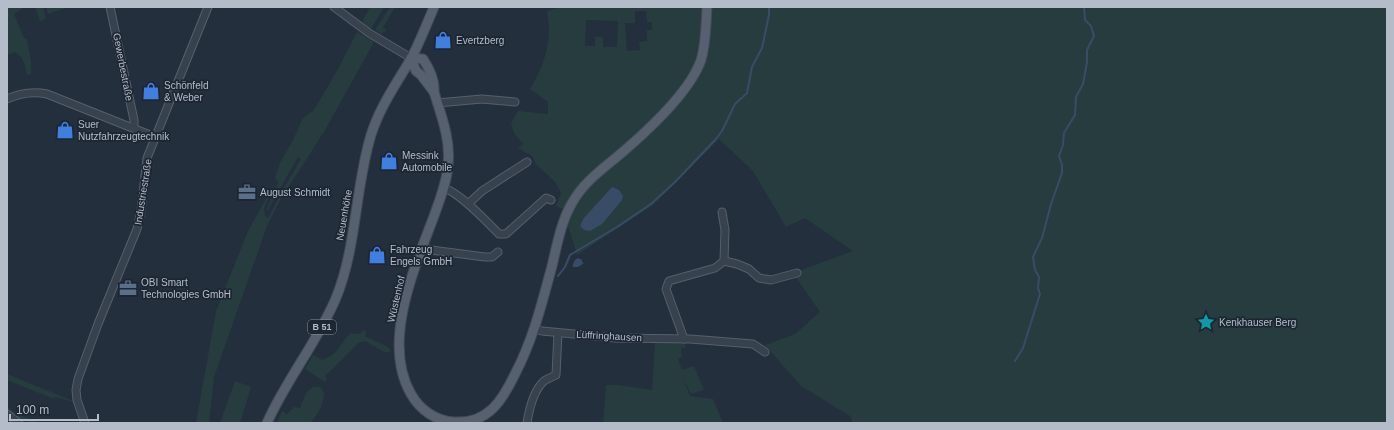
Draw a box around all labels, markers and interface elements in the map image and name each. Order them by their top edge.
shop icon: Evertzberg [433,30,453,50]
street label: Gewerbestraße [111,32,135,102]
place label: Evertzberg [456,35,504,46]
place label: Schönfeld & Weber [164,80,208,103]
shop icon: Schönfeld & Weber [141,81,161,101]
place label: Suer Nutzfahrzeugtechnik [78,119,170,142]
shop icon: Suer Nutzfahrzeugtechnik [55,120,75,140]
place label: Messink Automobile [402,150,452,173]
shop icon: Messink Automobile [379,151,399,171]
street label: Industriestraße [132,158,154,226]
office icon: August Schmidt [237,182,257,202]
place label: August Schmidt [260,187,330,198]
street label: Neuenhöhe [334,188,354,241]
place label: Fahrzeug Engels GmbH [390,244,452,267]
shop icon: Fahrzeug Engels GmbH [367,245,387,265]
street label: Wüstenhof [385,274,407,324]
place label: OBI Smart Technologies GmbH [141,277,231,300]
office icon: OBI Smart Technologies GmbH [118,278,138,298]
place icon: Kenkhauser Berg [1196,312,1216,332]
place label: Kenkhauser Berg [1219,317,1296,328]
road number: B 51 [308,320,336,334]
street label: Lüffringhausen [576,329,642,343]
scale bar [10,396,98,422]
text: 100 m [16,403,49,417]

